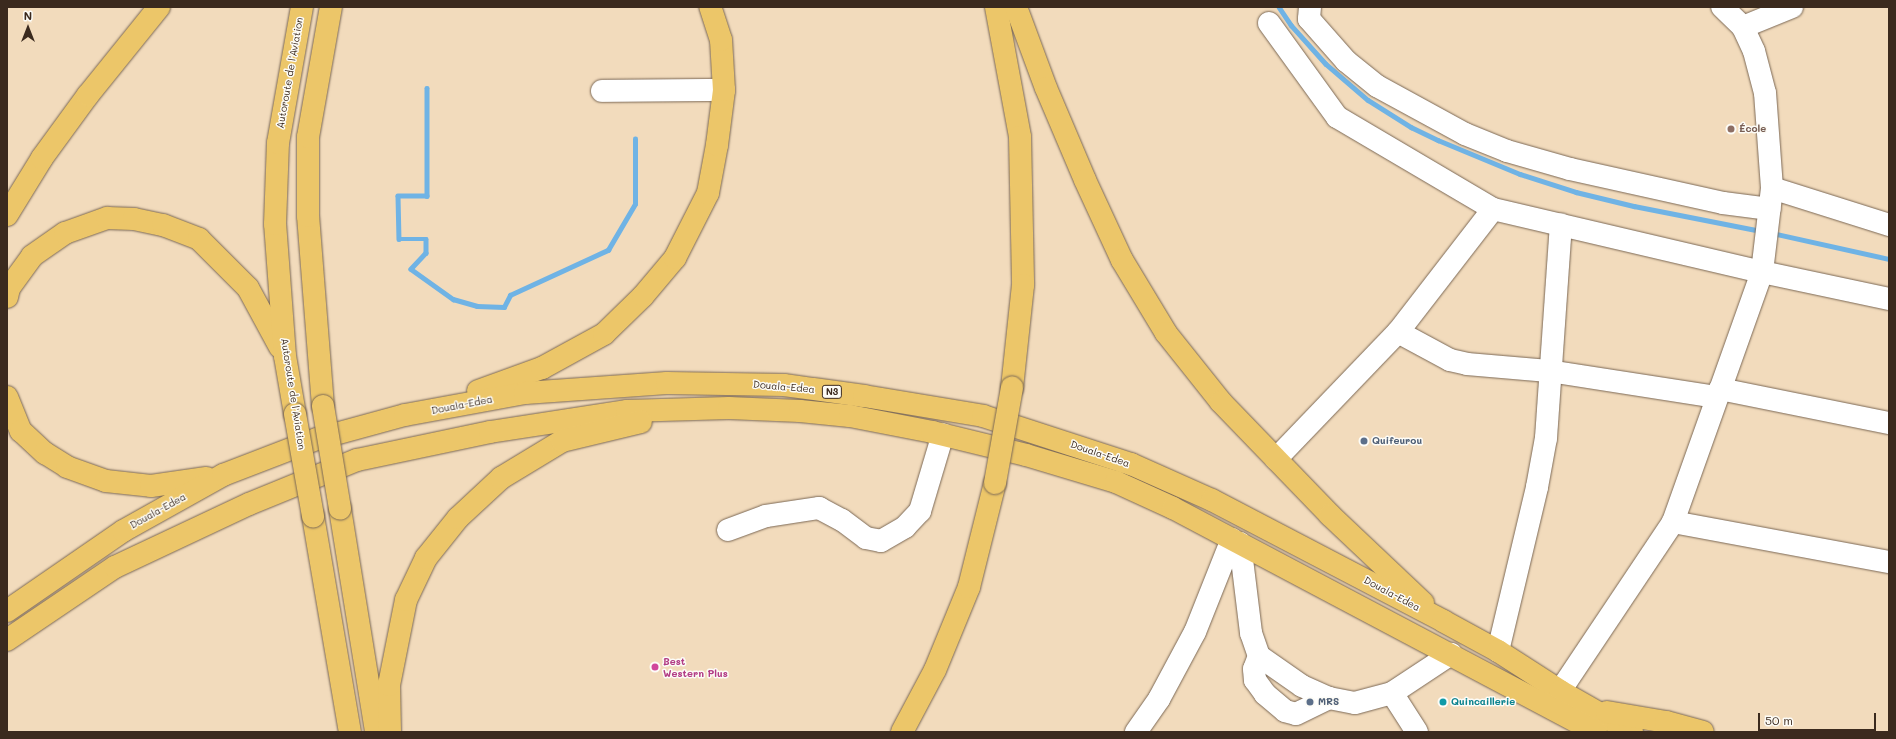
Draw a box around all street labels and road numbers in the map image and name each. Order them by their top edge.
street label: Autoroute de l'Aviation [274,16,306,130]
street label: Autoroute de l'Aviation [278,337,308,451]
street label: Douala-Edea [753,378,815,396]
road number: N3 [821,385,843,399]
street label: Douala-Edea [430,393,494,417]
street label: Douala-Edea [1069,438,1131,470]
street label: Douala-Edea [128,491,188,531]
street label: Douala-Edea [1362,574,1422,614]

